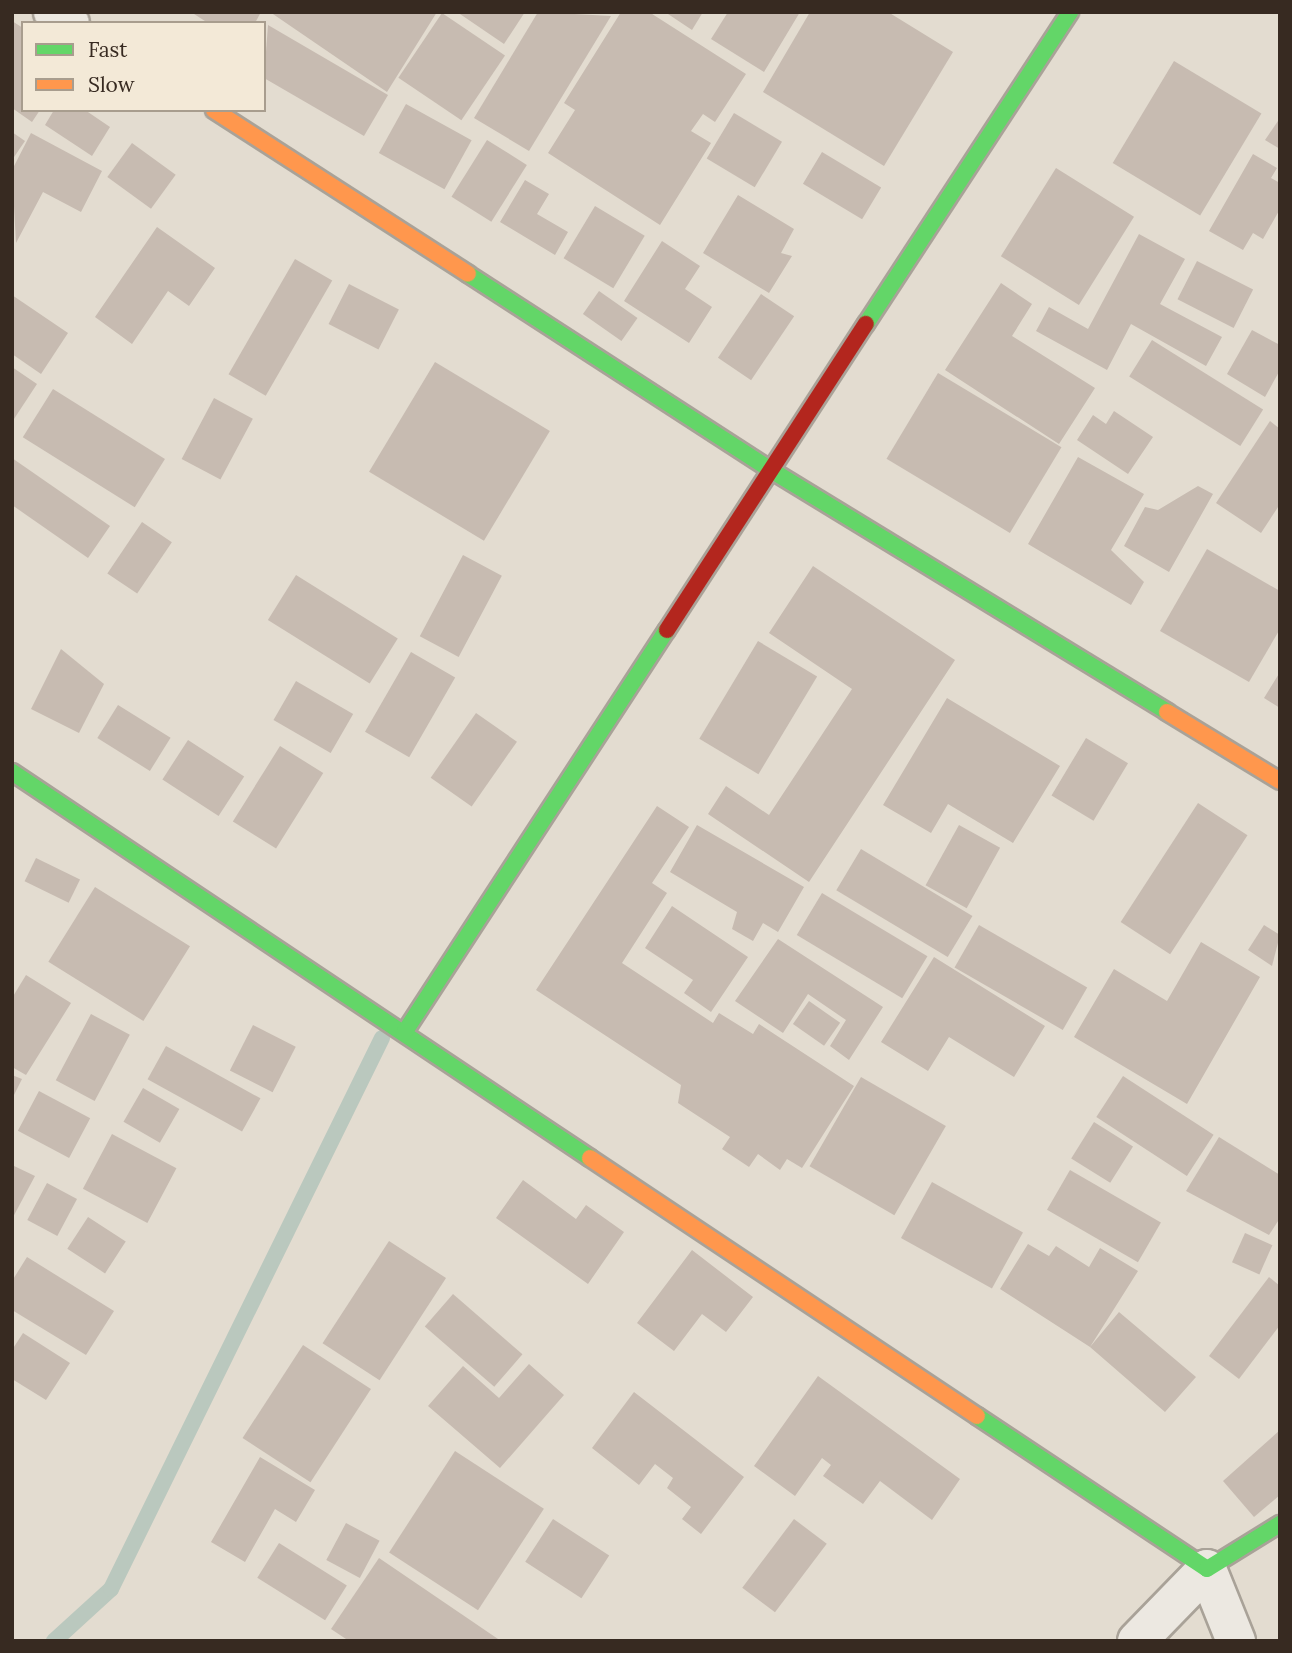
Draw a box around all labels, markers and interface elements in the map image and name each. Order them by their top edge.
legend [21,21,266,112]
text: Fast [88,36,127,63]
text: Slow [88,71,135,98]

